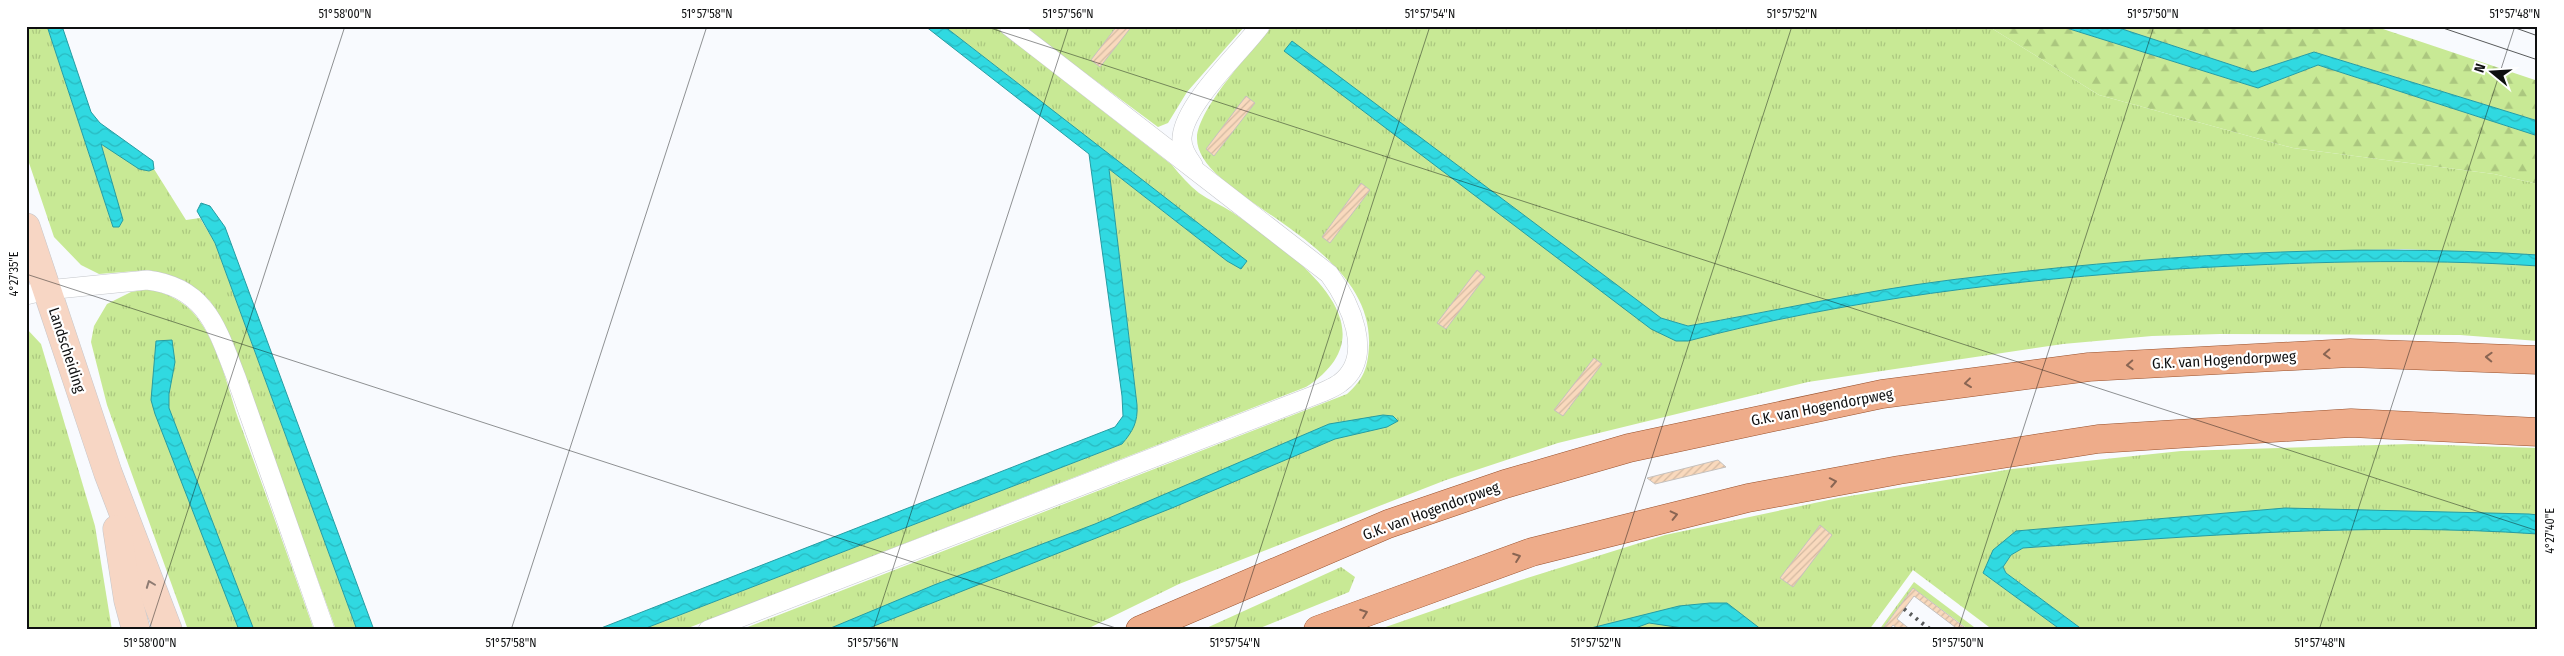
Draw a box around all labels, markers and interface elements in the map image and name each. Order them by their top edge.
text: 51°58'00"N [318,7,372,21]
text: 51°57'58"N [681,7,733,21]
text: 51°57'56"N [1043,7,1093,21]
text: 51°57'54"N [1405,7,1455,21]
text: 51°57'52"N [1767,7,1817,21]
text: 51°57'50"N [2127,7,2179,21]
text: 51°57'48"N [2490,7,2540,21]
north arrow [2466,48,2516,98]
text: N [2471,62,2489,75]
text: 4°27'35"E [7,251,21,296]
street label: Landscheiding [45,305,89,395]
street label: G.K. van Hogendorpweg [2152,347,2296,373]
one-way arrow [2322,349,2330,360]
one-way arrow [2485,352,2492,362]
one-way arrow [2125,360,2133,371]
one-way arrow [1964,377,1972,388]
street label: G.K. van Hogendorpweg [1750,384,1894,430]
street label: G.K. van Hogendorpweg [1360,478,1502,544]
one-way arrow [1828,478,1837,488]
text: 4°27'40"E [2543,508,2557,554]
one-way arrow [1669,510,1678,521]
one-way arrow [1512,553,1521,563]
one-way arrow [146,580,156,589]
one-way arrow [1359,609,1368,619]
text: 51°58'00"N [123,636,177,650]
text: 51°57'58"N [485,636,537,650]
text: 51°57'56"N [848,636,898,650]
text: 51°57'54"N [1210,636,1260,650]
text: 51°57'52"N [1571,636,1621,650]
text: 51°57'50"N [1932,636,1984,650]
text: 51°57'48"N [2295,636,2345,650]

